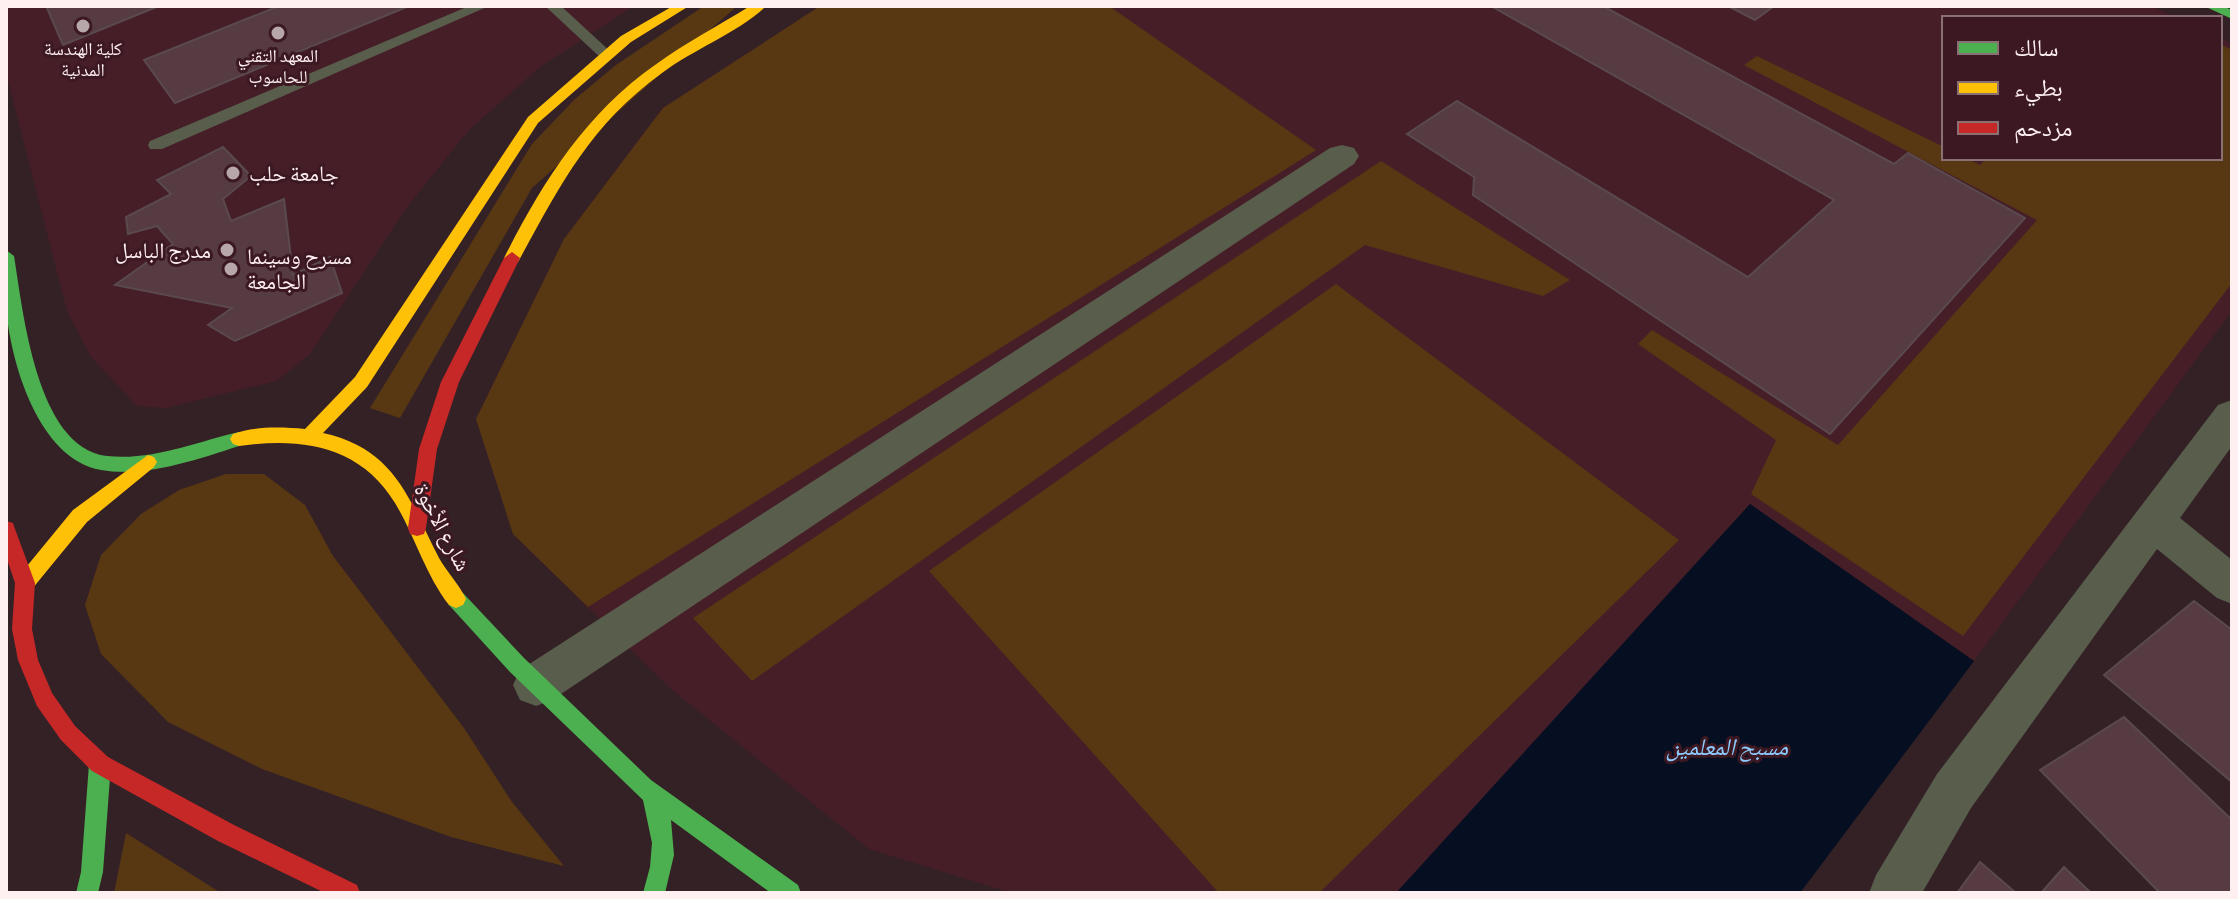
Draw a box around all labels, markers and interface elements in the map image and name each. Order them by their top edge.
legend [1942,16,2222,160]
marker: كلية الهندسة المدنية [74,17,92,35]
marker: المعهد التقني للحاسوب [269,24,287,42]
text: سالك [2014,37,2059,61]
place label: كلية الهندسة المدنية [44,41,123,80]
place label: المعهد التقني للحاسوب [238,48,318,88]
text: بطيء [2014,77,2063,107]
text: مزدحم [2014,117,2073,144]
place label: جامعة حلب [249,163,339,186]
marker: جامعة حلب [224,164,242,182]
place label: مدرج الباسل [115,240,211,264]
marker: مدرج الباسل [218,241,236,259]
place label: مسرح وسينما الجامعة [247,246,352,293]
marker: مسرح وسينما الجامعة [222,260,240,278]
street label: شارع الأخوة [408,480,474,576]
water label: مسبح المعلمين [1666,736,1788,762]

